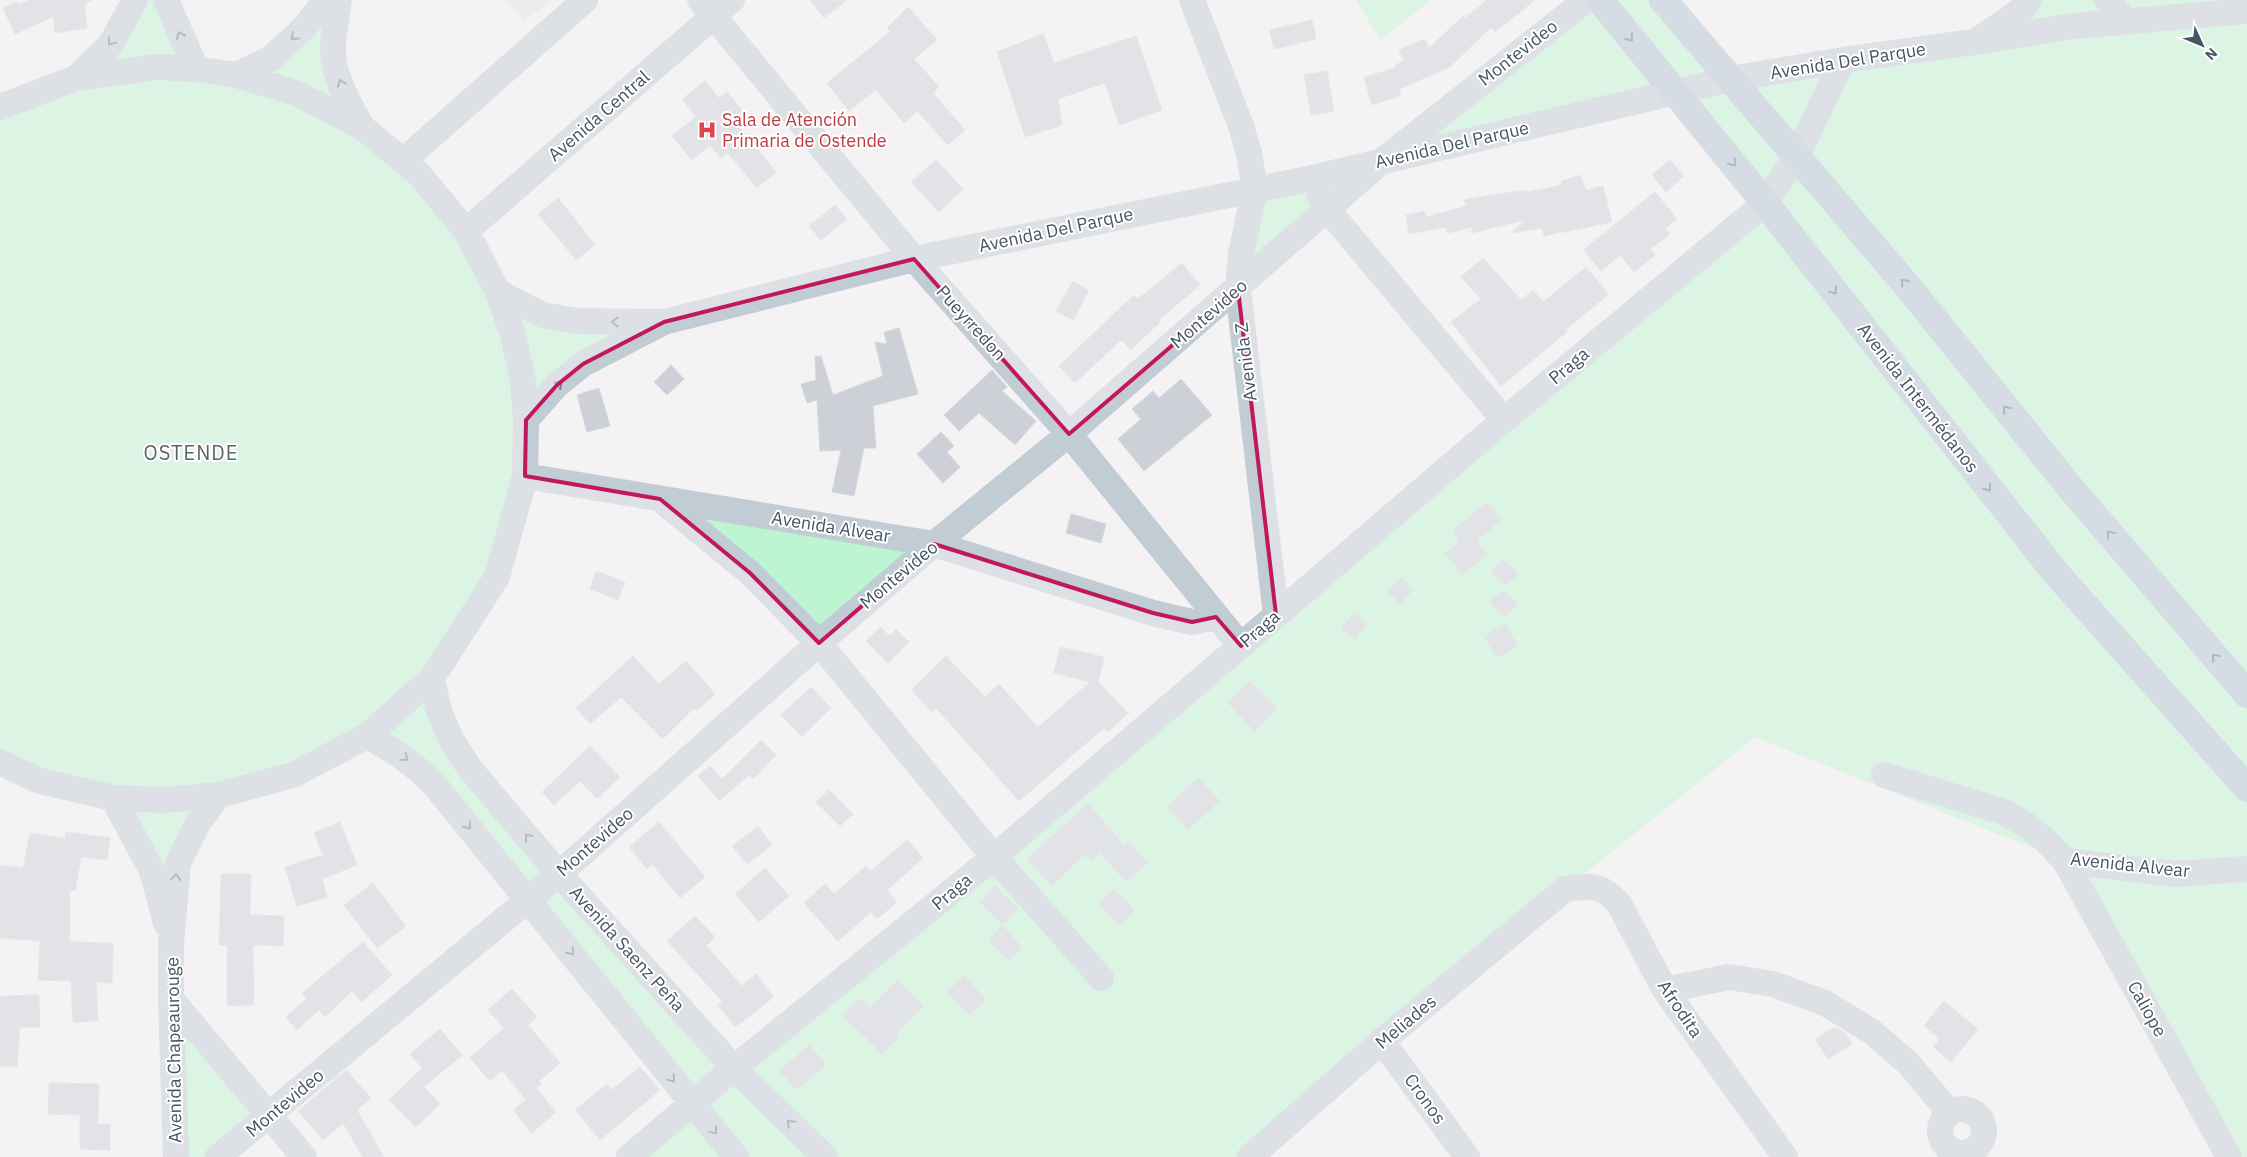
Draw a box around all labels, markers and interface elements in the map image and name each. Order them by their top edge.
street label: Montevideo [1473,14,1562,91]
north arrow [2177,20,2227,70]
one-way arrow [176,31,187,40]
one-way arrow [291,31,300,40]
one-way arrow [1625,32,1634,41]
one-way arrow [108,36,117,46]
street label: Avenida Del Parque [1768,37,1928,84]
text: N [2201,44,2221,64]
street label: Avenida Central [543,65,654,166]
one-way arrow [337,79,347,88]
place label: Sala de Atención Primaria de Ostende [722,108,887,152]
street label: Avenida Del Parque [1373,116,1531,173]
hospital icon: Sala de Atención Primaria de Ostende [696,119,718,141]
one-way arrow [1728,158,1737,167]
street label: Avenida Del Parque [977,202,1135,257]
street label: Montevideo [1165,274,1252,353]
one-way arrow [1900,279,1909,288]
street label: Pueyrredon [931,280,1011,365]
one-way arrow [1829,285,1837,294]
one-way arrow [611,317,618,327]
street label: Avenida Intermédanos [1853,318,1984,477]
street label: Avenida Z [1229,321,1262,403]
street label: Praga [1544,342,1594,389]
one-way arrow [553,381,562,390]
one-way arrow [2003,405,2012,414]
district label: OSTENDE [144,439,238,466]
one-way arrow [1983,482,1992,491]
street label: Avenida Alvear [770,506,892,547]
one-way arrow [2106,530,2115,539]
street label: Montevideo [855,535,942,614]
street label: Praga [1235,605,1285,652]
one-way arrow [2212,654,2221,663]
one-way arrow [399,752,409,761]
street label: Montevideo [551,802,638,881]
one-way arrow [463,820,471,829]
one-way arrow [525,834,533,843]
street label: Avenida Alvear [2069,847,2191,882]
street label: Praga [927,868,977,915]
one-way arrow [171,873,182,881]
street label: Avenida Saenz Peña [565,881,690,1017]
one-way arrow [565,946,573,955]
street label: Avenida Chapeaurouge [160,957,187,1143]
street label: Afrodita [1653,975,1708,1042]
street label: Caliope [2123,977,2172,1041]
street label: Meliades [1370,989,1441,1054]
street label: Montevideo [241,1063,328,1142]
street label: Cronos [1399,1069,1451,1128]
one-way arrow [667,1073,675,1082]
one-way arrow [787,1120,796,1129]
one-way arrow [709,1125,718,1134]

